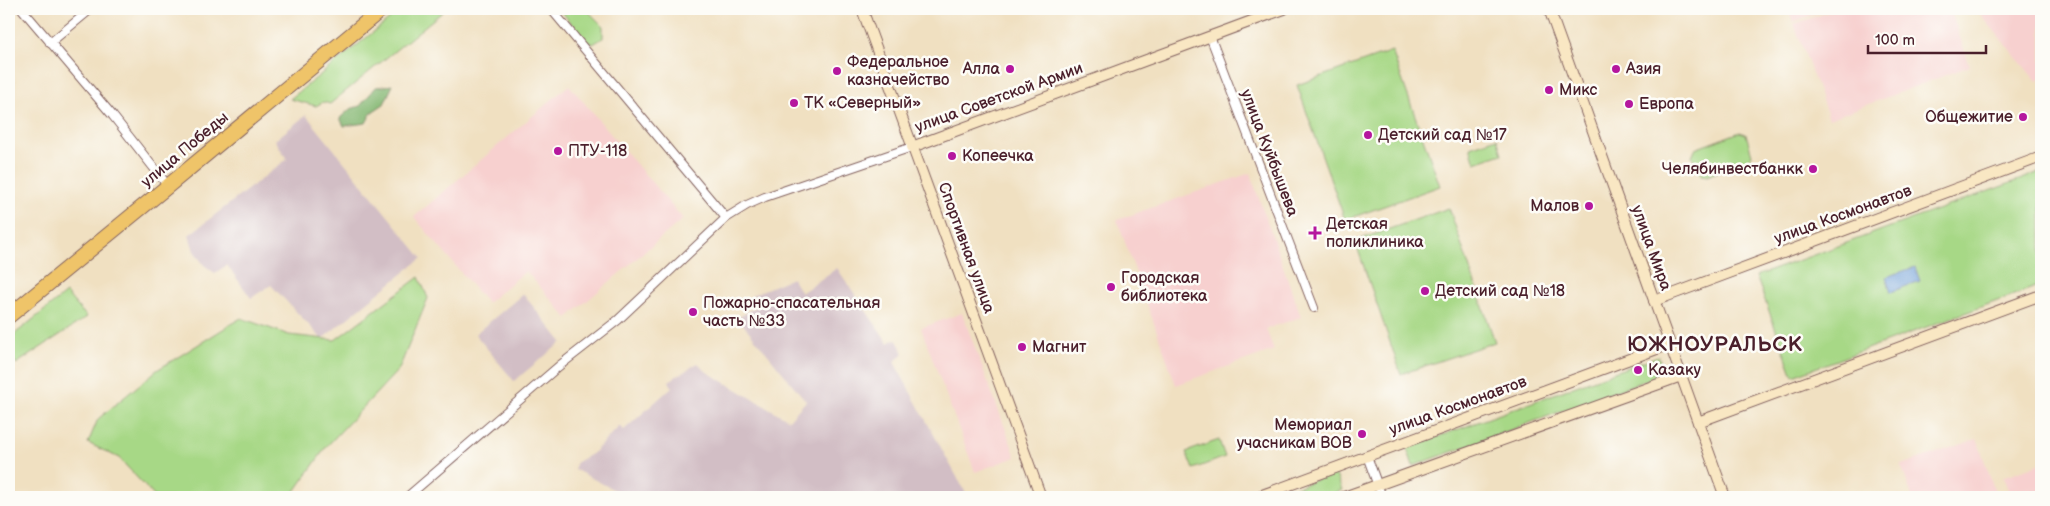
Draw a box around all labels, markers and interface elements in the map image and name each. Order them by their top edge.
scale bar [1868,22,1985,54]
text: 100 m [1875,31,1915,50]
place label: Федеральное казначейство [847,53,949,90]
street label: улица Советской Армии [912,59,1086,137]
place label: Алла [962,60,1001,79]
place label: Азия [1625,60,1661,79]
marker: Алла [1004,63,1016,75]
marker: Азия [1610,63,1622,75]
marker: Федеральное казначейство [831,65,843,77]
place label: Микс [1559,81,1598,100]
marker: Микс [1543,84,1555,96]
street label: улица Куйбышева [1236,87,1302,220]
place label: ТК «Северный» [804,94,921,113]
place label: Европа [1639,95,1694,114]
marker: ТК «Северный» [788,97,800,109]
marker: Европа [1623,98,1635,110]
street label: улица Победы [138,108,232,192]
place label: Общежитие [1925,108,2013,127]
marker: Общежитие [2017,111,2029,123]
place label: Детский сад №17 [1378,126,1507,145]
marker: Детский сад №17 [1362,129,1374,141]
place label: ПТУ-118 [568,142,627,161]
marker: ПТУ-118 [552,145,564,157]
place label: Копеечка [962,147,1034,166]
marker: Копеечка [946,150,958,162]
place label: Челябинвестбанкк [1662,160,1803,179]
marker: Челябинвестбанкк [1807,163,1819,175]
street label: Спортивная улица [933,180,999,317]
street label: улица Космонавтов [1772,181,1915,249]
place label: Малов [1530,197,1580,216]
marker: Малов [1583,200,1595,212]
street label: улица Мира [1627,203,1675,294]
place label: Детская поликлиника [1326,215,1424,252]
marker: Детская поликлиника [1308,226,1322,240]
place label: Городская библиотека [1121,269,1208,306]
marker: Городская библиотека [1105,281,1117,293]
place label: Детский сад №18 [1435,282,1565,301]
marker: Детский сад №18 [1419,285,1431,297]
place label: Пожарно-спасательная часть №33 [703,294,880,331]
marker: Пожарно-спасательная часть №33 [687,306,699,318]
district label: ЮЖНОУРАЛЬСК [1627,332,1803,357]
place label: Магнит [1032,338,1087,357]
marker: Магнит [1016,341,1028,353]
place label: Казаку [1648,361,1701,380]
marker: Казаку [1632,364,1644,376]
street label: улица Космонавтов [1387,372,1530,440]
place label: Мемориал учасникам ВОВ [1237,416,1352,453]
marker: Мемориал учасникам ВОВ [1356,428,1368,440]

